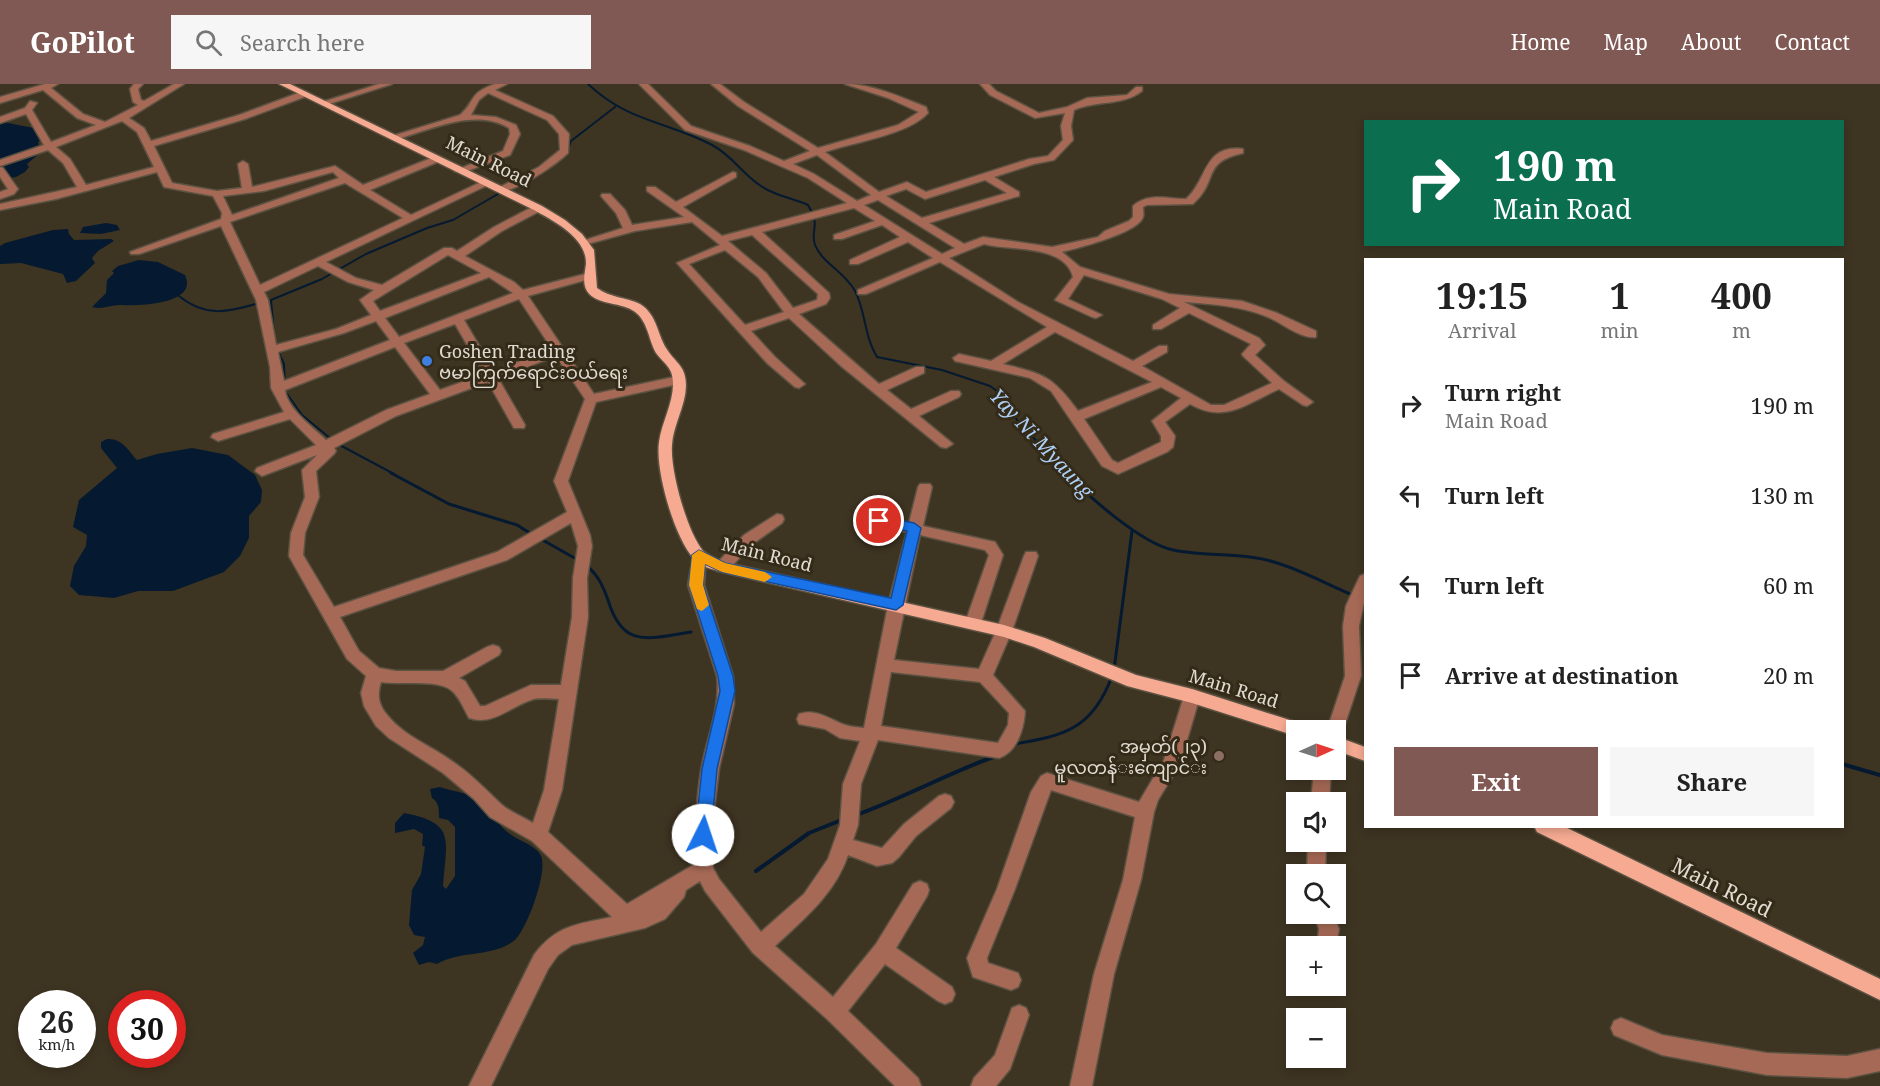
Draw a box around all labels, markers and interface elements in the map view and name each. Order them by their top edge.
search box [171,15,591,69]
text: GoPilot [30,23,135,61]
icon: search [192,26,225,59]
text: Search here [240,27,365,57]
text: Home [1511,28,1571,56]
text: Map [1604,28,1648,56]
text: About [1681,28,1742,56]
text: Contact [1775,28,1850,56]
street label: Main Road [442,130,536,192]
text: 190 m [1493,136,1617,193]
icon: right [1394,144,1472,222]
text: Main Road [1493,190,1632,227]
text: 19:15 [1436,271,1528,320]
text: 1 [1609,271,1630,320]
text: 400 [1711,271,1772,320]
text: Arrival [1448,317,1516,344]
text: min [1601,317,1639,344]
text: m [1732,317,1751,344]
place label: Goshen Trading ဗမာကြက်ရောင်းဝယ်ရေး [439,339,628,388]
marker: Goshen Trading ဗမာကြက်ရောင်းဝယ်ရေး [420,354,434,368]
text: Turn right [1445,377,1561,407]
water label: Yay Ni Myaung [984,382,1100,504]
icon: right [1394,389,1427,422]
text: 190 m [1751,390,1814,420]
text: Main Road [1445,407,1548,434]
icon: left [1394,479,1427,512]
text: Turn left [1445,480,1544,510]
text: 130 m [1751,480,1814,510]
pin [853,495,904,546]
icon: arrive [862,504,895,537]
street label: Main Road [719,531,815,577]
icon: left [1394,569,1427,602]
text: Turn left [1445,570,1544,600]
text: 60 m [1763,570,1814,600]
icon: arrive [1394,659,1427,692]
text: Arrive at destination [1445,660,1679,690]
text: 20 m [1763,660,1814,690]
street label: Main Road [1186,663,1282,713]
north arrow [1286,720,1346,780]
map controls [1286,720,1346,1068]
place label: အမှတ်(၂၃) မူလတန်‌း‌ကျောင်‌း [1054,734,1207,783]
button: Exit [1394,747,1598,816]
button: Share [1610,747,1814,816]
marker: အမှတ်(၂၃) မူလတန်‌း‌ကျောင်‌း [1212,749,1226,763]
button: sound [1286,792,1346,852]
position arrow [671,803,735,867]
street label: Main Road [1667,851,1777,923]
button: search [1286,864,1346,924]
button: + [1286,936,1346,996]
speed limit sign: 30 [108,990,186,1068]
text: 26 [40,1001,74,1042]
button: − [1286,1008,1346,1068]
text: km/h [39,1034,75,1054]

